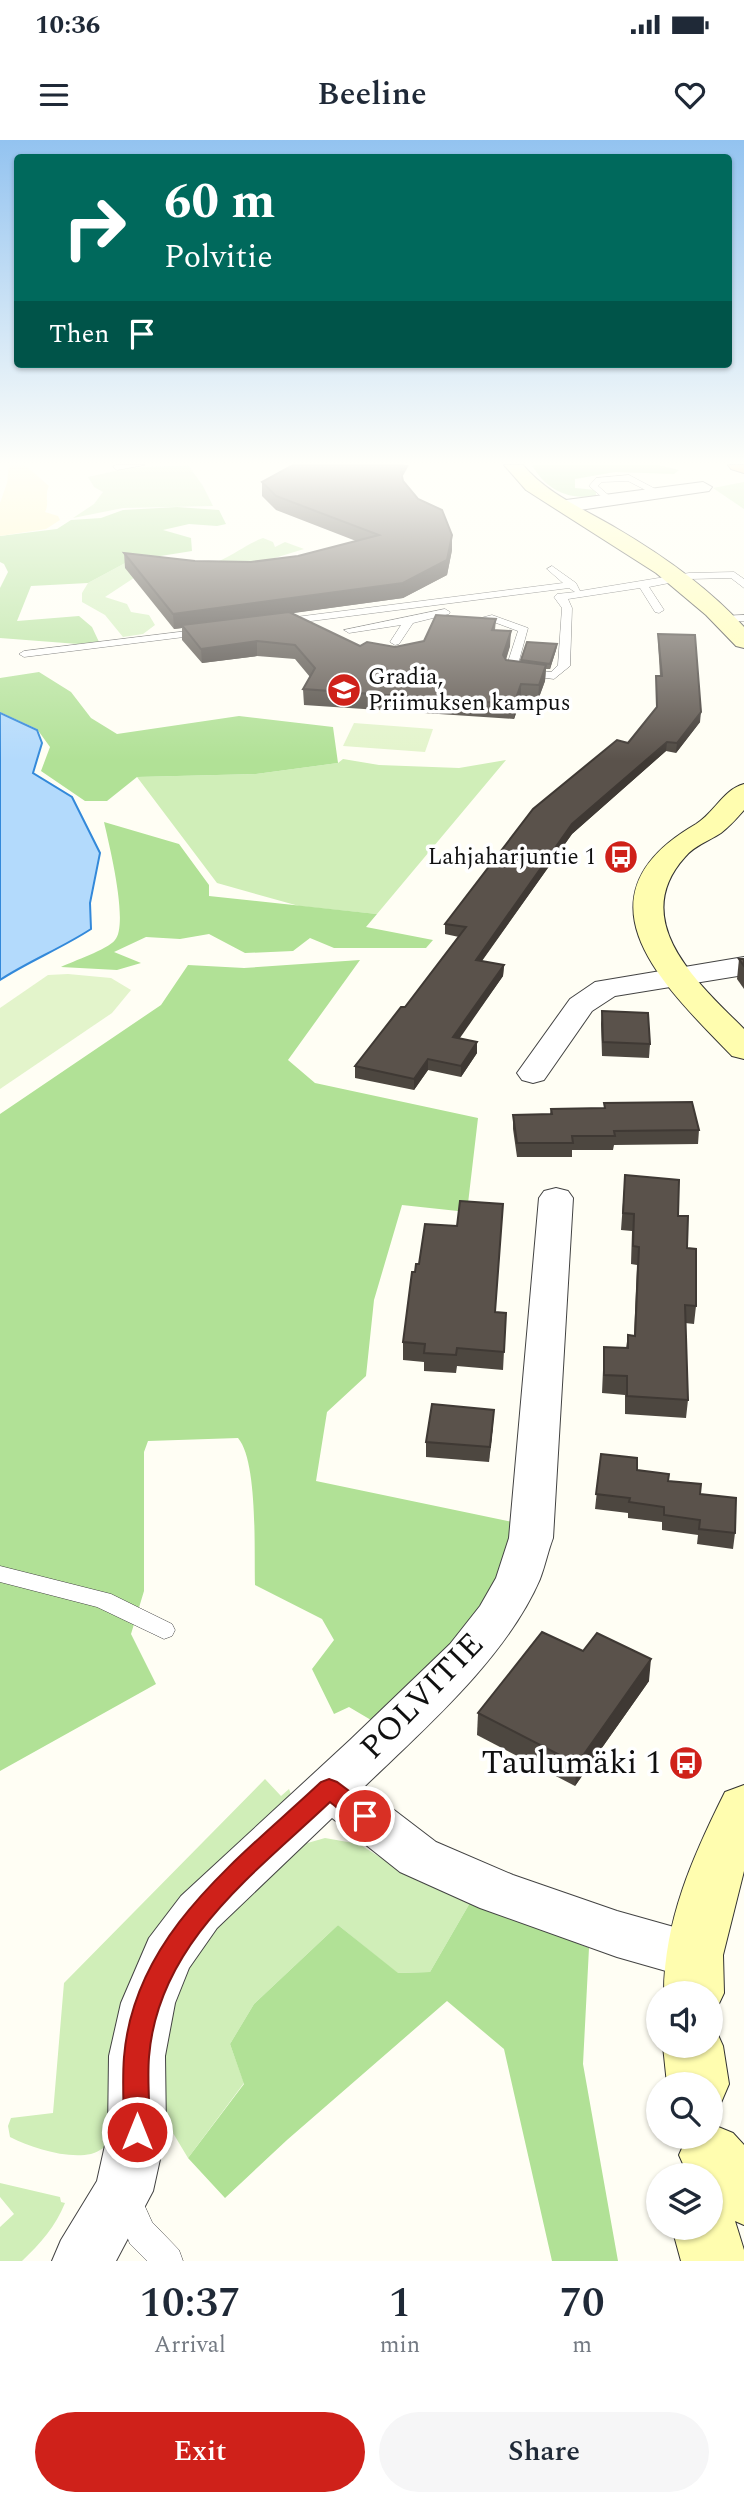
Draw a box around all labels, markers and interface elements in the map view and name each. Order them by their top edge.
text: 10:36 [35,5,100,45]
text: Beeline [317,70,427,119]
icon: menu [35,76,73,114]
icon: heart [671,76,709,114]
text: 60 m [164,165,275,240]
icon: right [49,182,140,273]
text: Polvitie [164,233,273,282]
text: Then [49,314,109,354]
icon: arrive [123,315,161,353]
place label: Gradia, Priimuksen kampus [368,660,571,721]
school or university icon: Gradia, Priimuksen kampus [325,671,363,709]
bus stop icon: Lahjaharjuntie 1 [602,838,640,876]
place label: Lahjaharjuntie 1 [428,840,596,875]
street label: POLVITIE [348,1621,496,1771]
place label: Taulumäki 1 [481,1738,662,1788]
bus stop icon: Taulumäki 1 [667,1744,705,1782]
pin [335,1786,395,1846]
icon: arrive [346,1797,384,1835]
map controls [646,1981,723,2240]
button: sound [646,1981,723,2058]
button: search [646,2072,723,2149]
position arrow [100,2095,174,2169]
button: layers [646,2163,723,2240]
text: 10:37 [139,2272,240,2335]
text: 1 [389,2272,411,2335]
text: 70 [560,2272,605,2335]
text: Arrival [154,2328,226,2363]
text: min [380,2328,420,2363]
text: m [572,2328,592,2363]
button: Exit [35,2412,365,2492]
button: Share [379,2412,709,2492]

